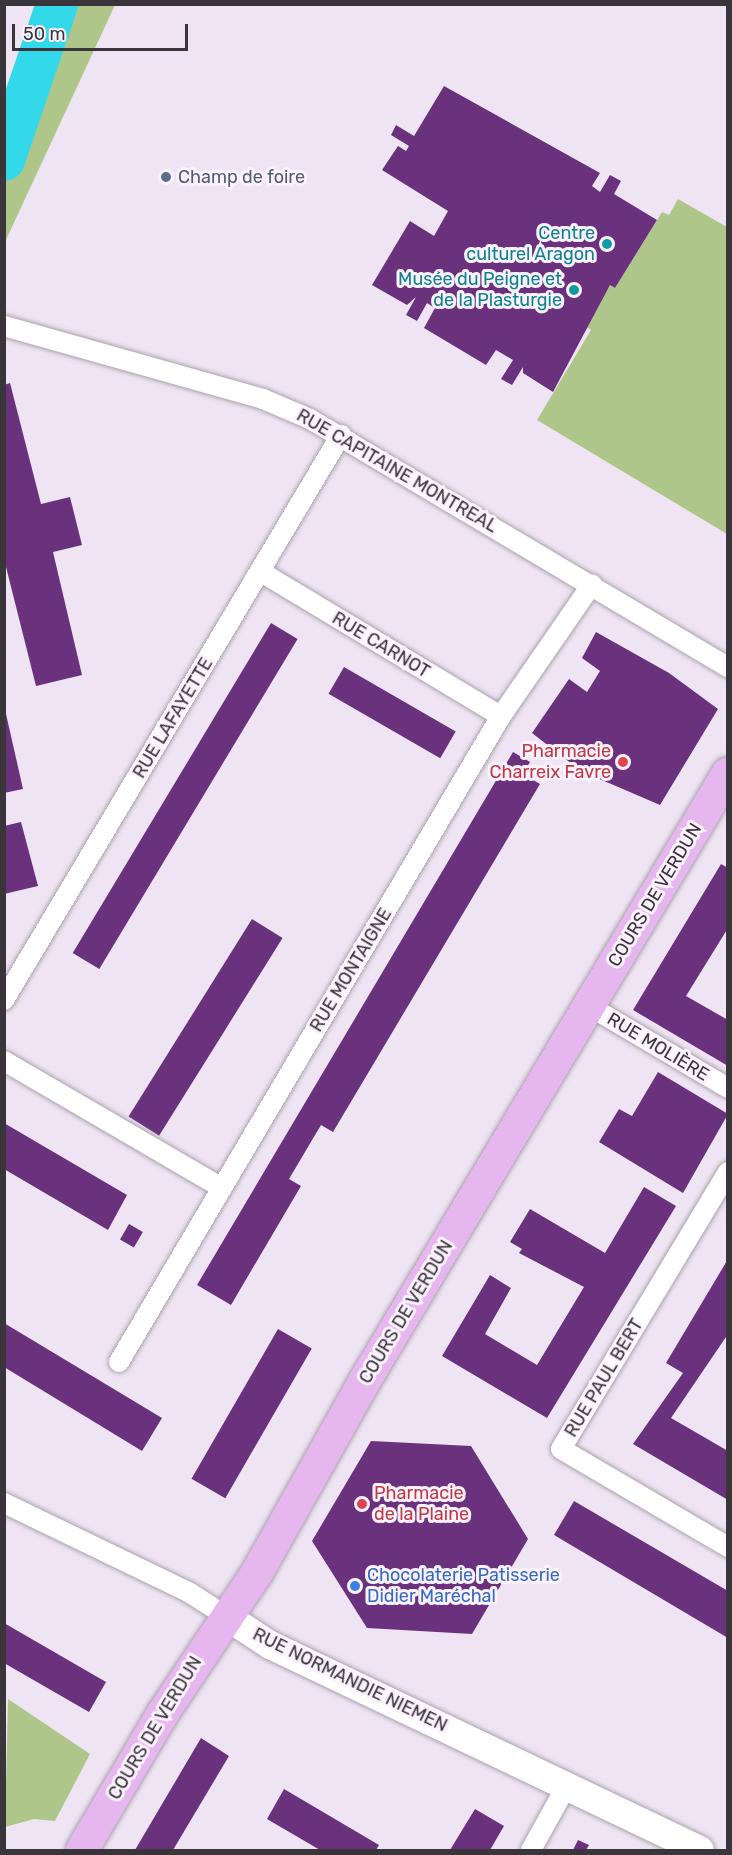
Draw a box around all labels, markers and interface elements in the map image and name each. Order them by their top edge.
scale bar [15,12,190,50]
text: 50 m [23,23,66,45]
place label: Champ de foire [178,166,305,188]
marker: Champ de foire [159,170,173,184]
place label: Centre culturel Aragon [466,223,595,266]
marker: Centre culturel Aragon [600,237,614,251]
place label: Musée du Peigne et de la Plasturgie [398,269,562,312]
marker: Musée du Peigne et de la Plasturgie [567,283,581,297]
street label: RUE CAPITAINE MONTREAL [293,405,501,537]
street label: RUE CARNOT [328,607,434,683]
street label: RUE LAFAYETTE [129,654,217,782]
place label: Pharmacie Charreix Favre [490,741,611,783]
marker: Pharmacie Charreix Favre [616,755,630,769]
street label: COURS DE VERDUN [604,819,706,971]
street label: RUE MONTAIGNE [306,904,396,1036]
street label: RUE MOLIÈRE [603,1008,713,1086]
street label: COURS DE VERDUN [355,1236,457,1388]
street label: RUE PAUL BERT [560,1315,648,1441]
place label: Pharmacie de la Plaine [374,1483,469,1526]
marker: Pharmacie de la Plaine [355,1497,369,1511]
place label: Chocolaterie Patisserie Didier Maréchal [367,1565,560,1608]
marker: Chocolaterie Patisserie Didier Maréchal [348,1579,362,1593]
street label: RUE NORMANDIE NIEMEN [249,1623,451,1737]
street label: COURS DE VERDUN [104,1652,206,1804]

